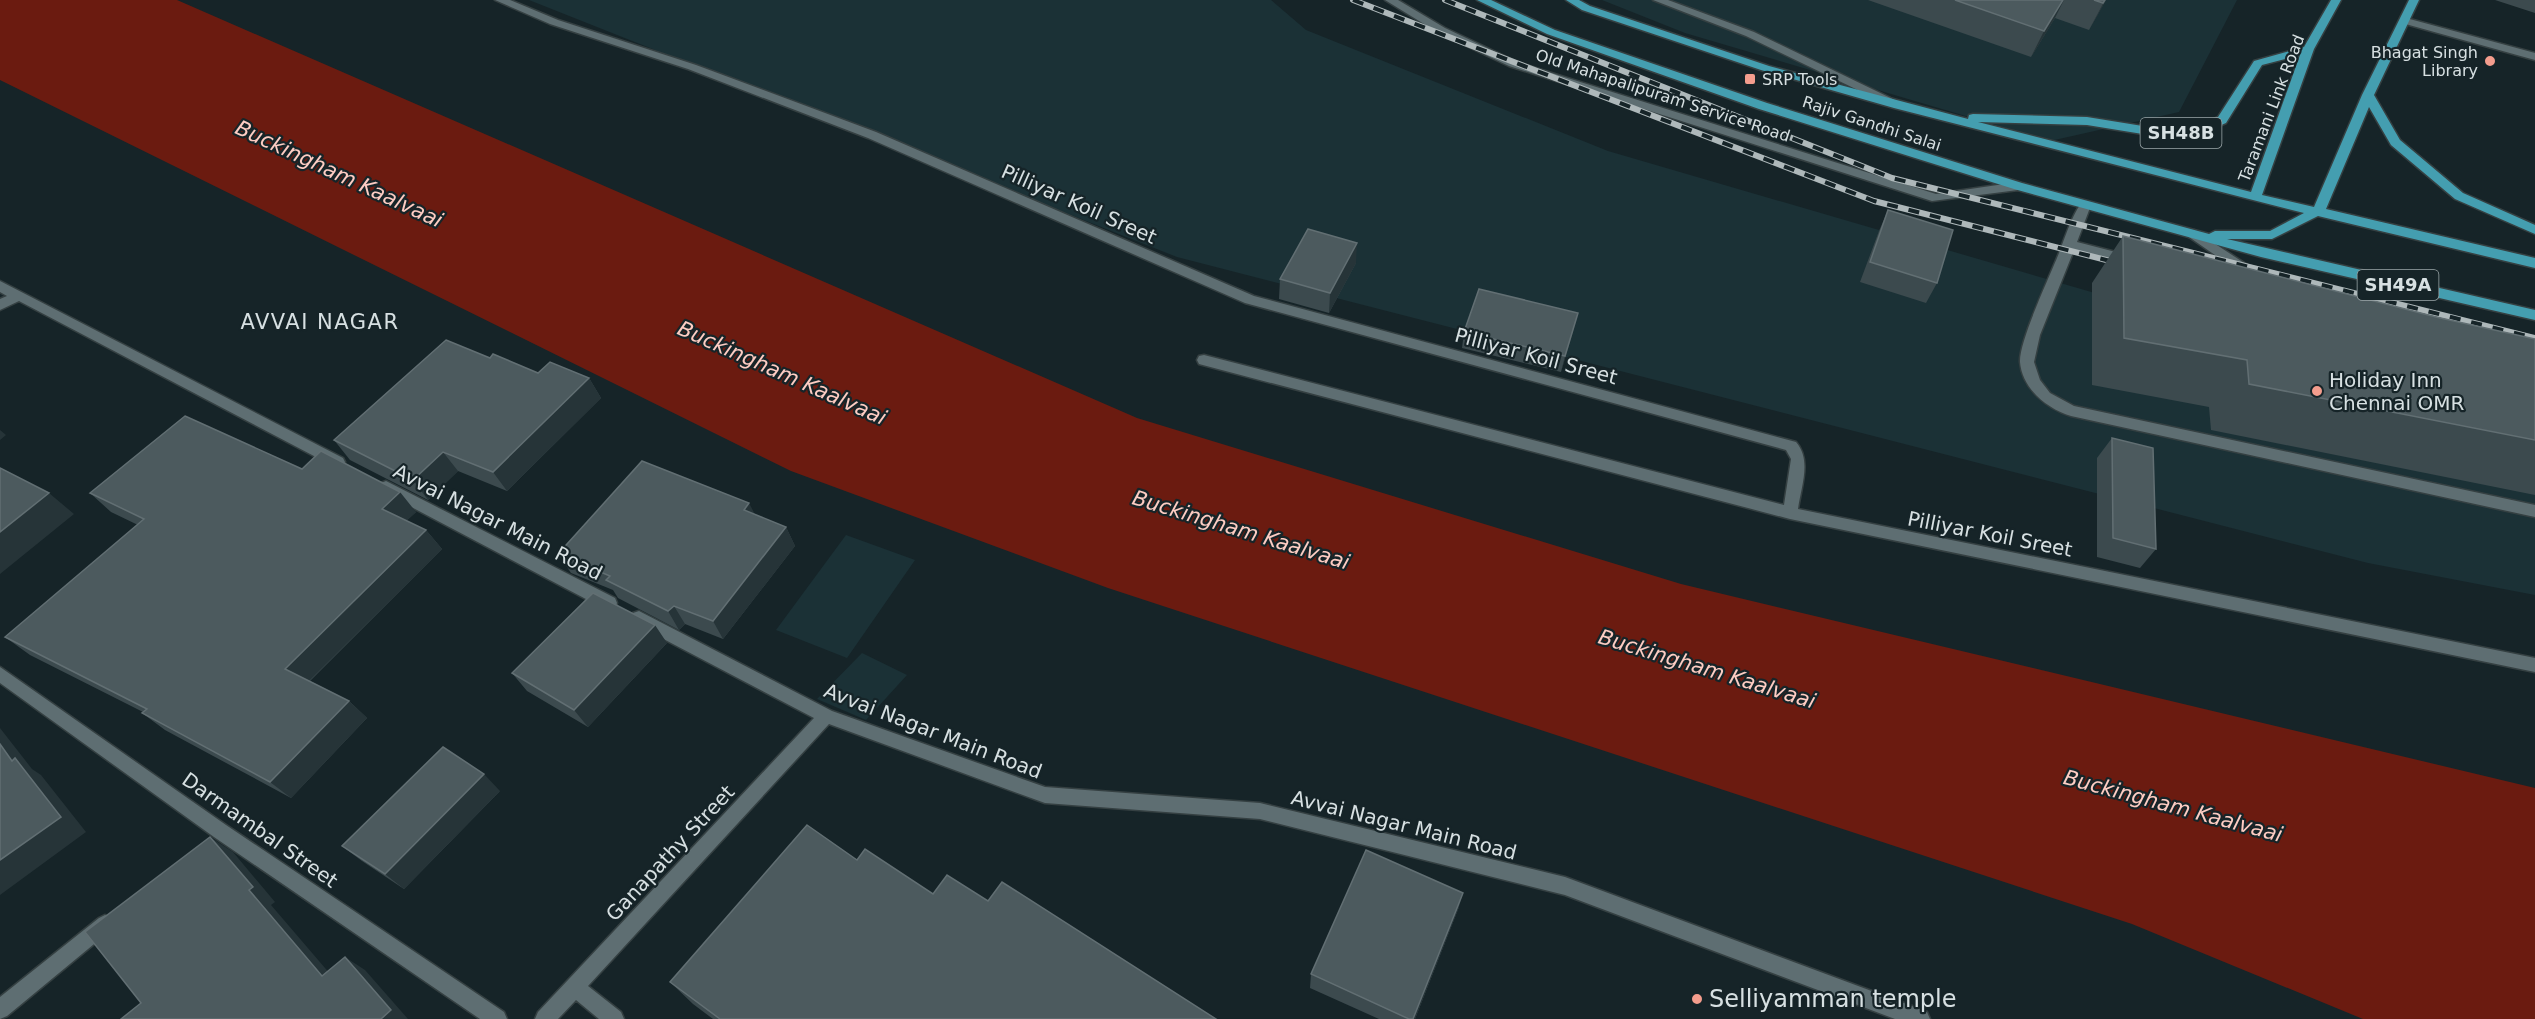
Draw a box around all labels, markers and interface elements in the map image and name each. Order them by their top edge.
street label: Taramani Link Road [2234,32,2308,186]
place label: Bhagat Singh Library [2371,43,2478,80]
street label: Old Mahapalipuram Service Road [1533,45,1792,146]
marker: Bhagat Singh Library [2483,54,2497,68]
place label: SRP Tools [1762,70,1837,89]
marker: SRP Tools [1743,72,1757,86]
street label: Rajiv Gandhi Salai [1800,92,1944,155]
water label: Buckingham Kaalvaai [232,115,447,233]
road number: SH48B [2140,118,2222,148]
street label: Pilliyar Koil Sreet [998,159,1160,249]
road number: SH49A [2358,270,2438,300]
district label: AVVAI NAGAR [240,310,400,334]
water label: Buckingham Kaalvaai [674,316,890,430]
street label: Pilliyar Koil Sreet [1452,323,1620,389]
place label: Holiday Inn Chennai OMR [2329,368,2464,415]
marker: Holiday Inn Chennai OMR [2310,384,2324,398]
street label: Avvai Nagar Main Road [389,459,607,585]
water label: Buckingham Kaalvaai [1130,486,1353,575]
street label: Pilliyar Koil Sreet [1906,506,2075,562]
water label: Buckingham Kaalvaai [1596,625,1819,714]
street label: Avvai Nagar Main Road [821,678,1045,784]
water label: Buckingham Kaalvaai [2061,765,2285,847]
street label: Darmambal Street [178,767,343,893]
street label: Ganapathy Street [601,780,739,926]
street label: Avvai Nagar Main Road [1289,785,1519,865]
place label: Selliyamman temple [1709,985,1956,1013]
marker: Selliyamman temple [1690,992,1704,1006]

